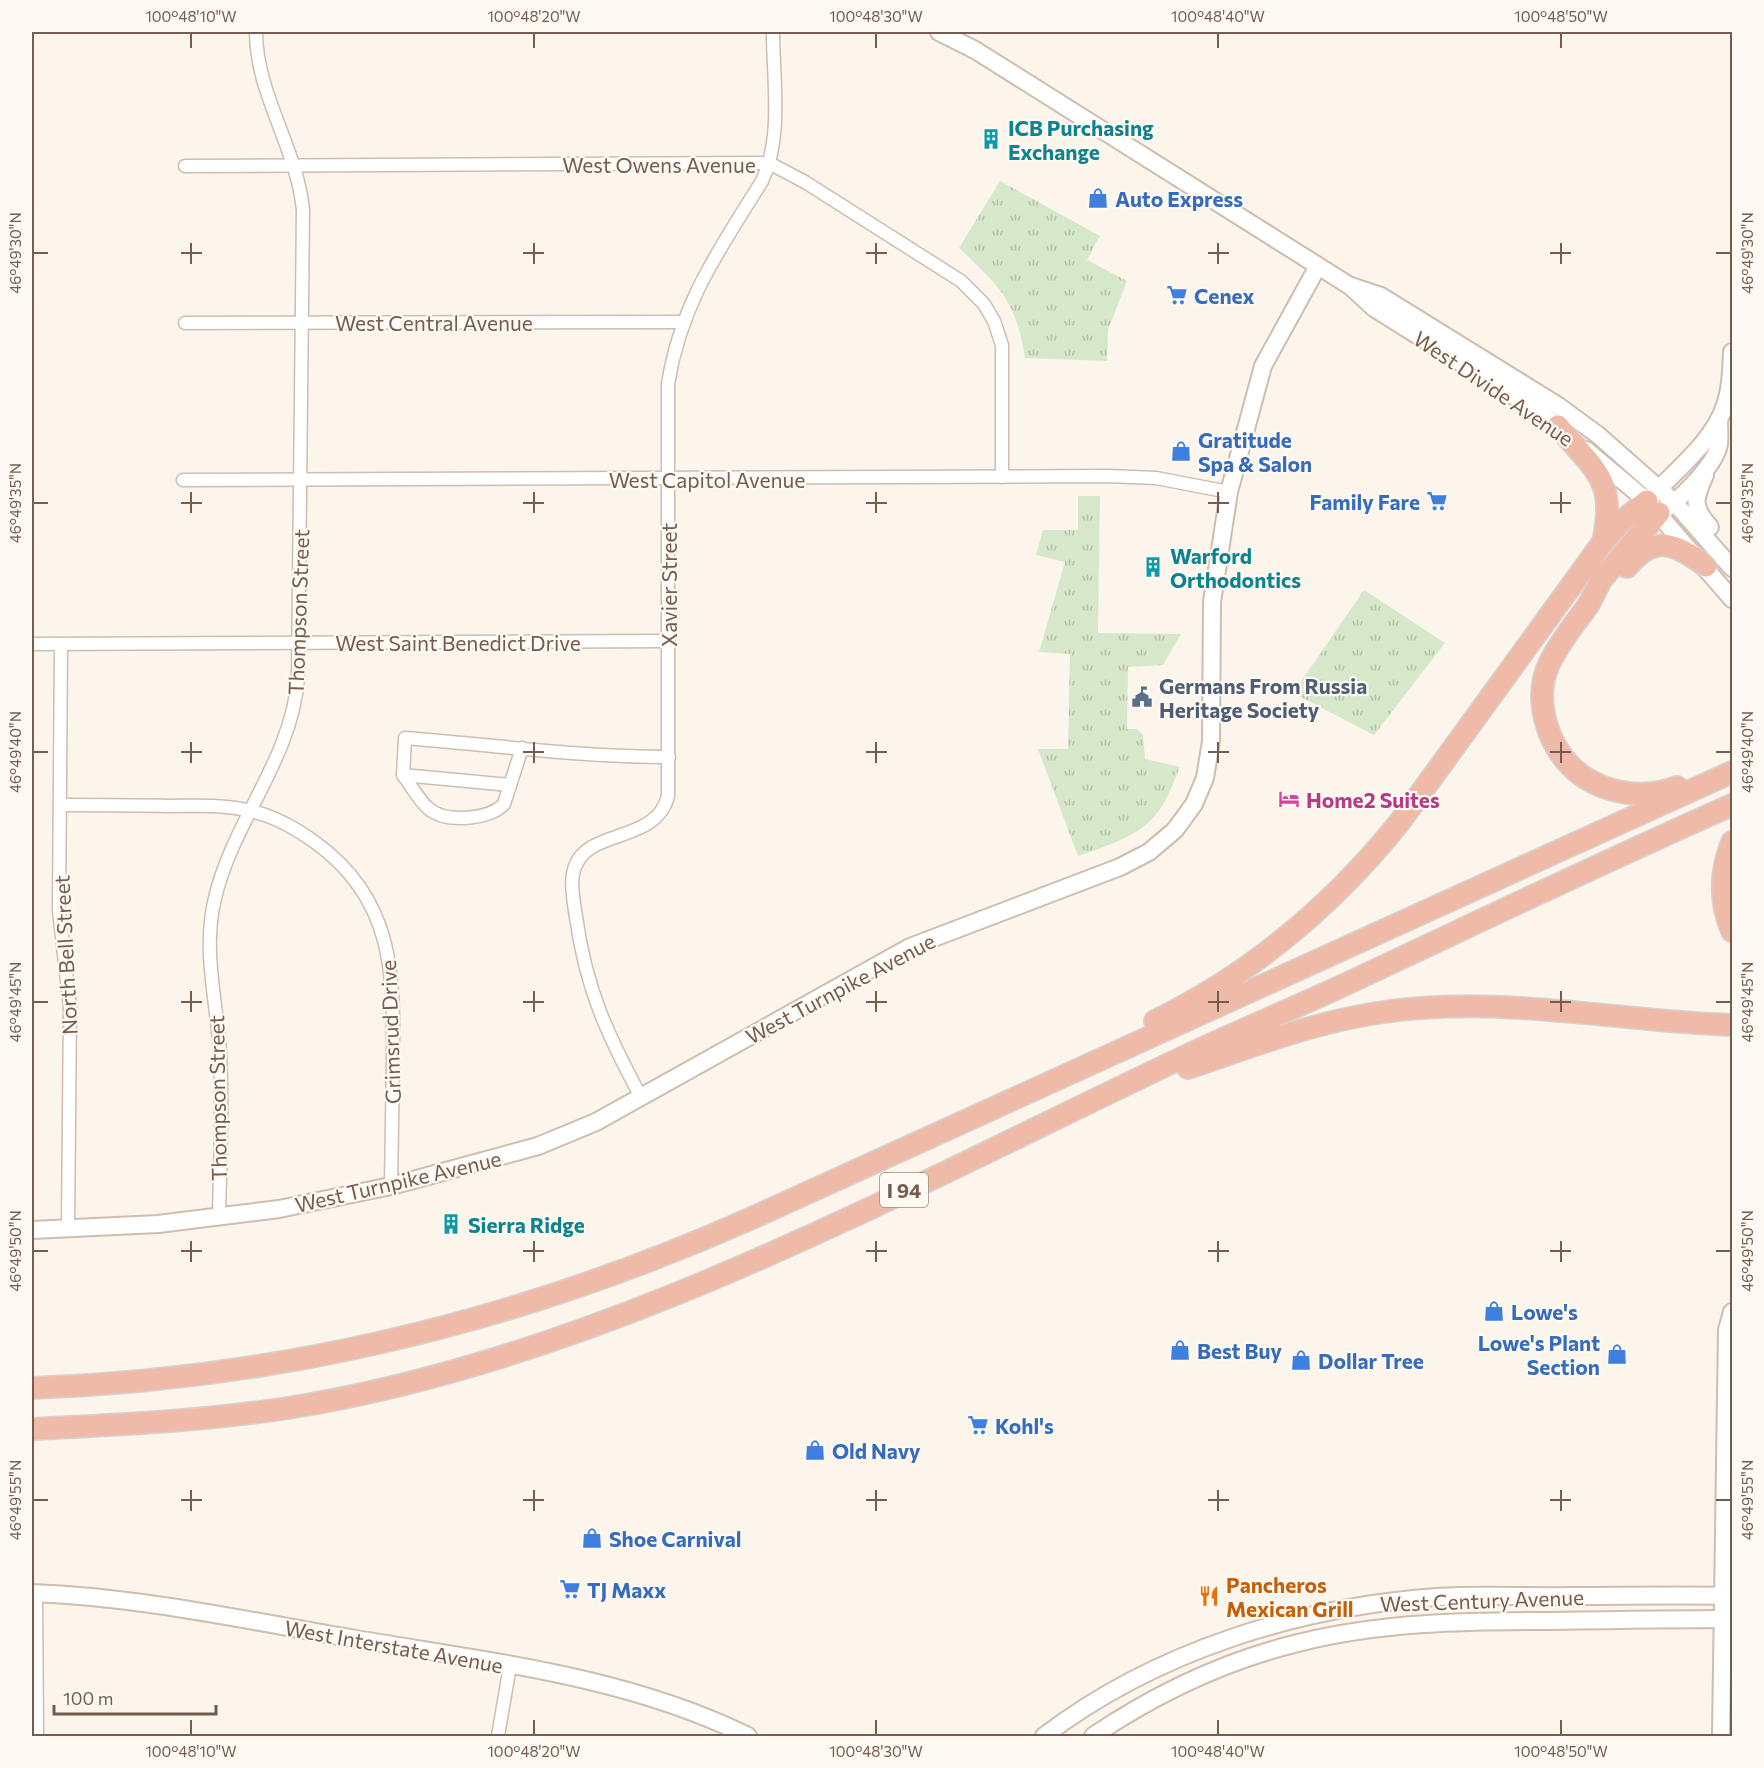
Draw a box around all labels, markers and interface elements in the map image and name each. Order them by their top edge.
text: 100°48'10"W [145,7,237,25]
text: 100°48'20"W [487,7,581,25]
text: 100°48'30"W [829,7,923,25]
text: 100°48'40"W [1171,7,1265,25]
text: 100°48'50"W [1514,7,1608,25]
place label: ICB Purchasing Exchange [1008,115,1154,164]
building icon: ICB Purchasing Exchange [979,127,1003,151]
street label: West Owens Avenue [562,152,756,177]
shop icon: Auto Express [1086,186,1110,210]
place label: Auto Express [1115,186,1243,211]
text: 46°49'30"N [6,212,24,294]
text: 46°49'30"N [1738,212,1756,294]
supermarket icon: Cenex [1165,283,1189,307]
place label: Cenex [1194,283,1255,308]
street label: West Central Avenue [335,310,533,335]
street label: West Divide Avenue [1409,325,1579,451]
place label: Gratitude Spa & Salon [1198,427,1312,476]
shop icon: Gratitude Spa & Salon [1169,439,1193,463]
text: 46°49'35"N [6,463,24,543]
text: 46°49'35"N [1738,463,1756,543]
street label: West Capitol Avenue [609,467,805,492]
place label: Family Fare [1310,489,1420,514]
supermarket icon: Family Fare [1425,489,1449,513]
street label: Xavier Street [656,523,681,647]
street label: Thompson Street [283,529,313,695]
place label: Warford Orthodontics [1170,543,1301,592]
building icon: Warford Orthodontics [1141,555,1165,579]
street label: West Saint Benedict Drive [335,630,581,655]
place label: Germans From Russia Heritage Society [1159,673,1367,722]
public building icon: Germans From Russia Heritage Society [1130,685,1154,709]
text: 46°49'40"N [6,711,24,793]
text: 46°49'40"N [1738,711,1756,793]
hotel icon: Home2 Suites [1277,787,1301,811]
place label: Home2 Suites [1306,787,1440,812]
street label: North Bell Street [48,874,82,1036]
street label: West Turnpike Avenue [741,927,939,1049]
street label: Grimsrud Drive [375,960,405,1104]
text: 46°49'45"N [6,962,24,1042]
text: 46°49'45"N [1738,962,1756,1042]
street label: Thompson Street [203,1015,231,1181]
street label: West Turnpike Avenue [292,1145,504,1217]
road number: I 94 [880,1173,928,1207]
text: 46°49'50"N [6,1210,24,1292]
text: 46°49'50"N [1738,1210,1756,1292]
building icon: Sierra Ridge [439,1212,463,1236]
place label: Sierra Ridge [468,1212,585,1237]
shop icon: Lowe's [1482,1299,1506,1323]
place label: Lowe's [1511,1299,1578,1324]
place label: Lowe's Plant Section [1478,1330,1600,1379]
shop icon: Best Buy [1168,1338,1192,1362]
place label: Best Buy [1197,1338,1282,1363]
shop icon: Lowe's Plant Section [1605,1342,1629,1366]
shop icon: Dollar Tree [1289,1348,1313,1372]
place label: Dollar Tree [1318,1348,1424,1373]
supermarket icon: Kohl's [966,1413,990,1437]
place label: Kohl's [995,1413,1054,1438]
shop icon: Old Navy [803,1438,827,1462]
place label: Old Navy [832,1438,921,1463]
text: 46°49'55"N [6,1460,24,1540]
text: 46°49'55"N [1738,1460,1756,1540]
shop icon: Shoe Carnival [580,1526,604,1550]
place label: Shoe Carnival [609,1526,741,1551]
place label: Pancheros Mexican Grill [1226,1572,1354,1621]
supermarket icon: TJ Maxx [558,1577,582,1601]
place label: TJ Maxx [587,1577,666,1602]
restaurant icon: Pancheros Mexican Grill [1197,1584,1221,1608]
street label: West Century Avenue [1379,1584,1585,1616]
street label: West Interstate Avenue [283,1614,505,1678]
scale bar [54,1678,216,1716]
text: 100 m [63,1687,113,1709]
text: 100°48'10"W [145,1742,237,1760]
text: 100°48'20"W [487,1742,581,1760]
text: 100°48'30"W [829,1742,923,1760]
text: 100°48'40"W [1171,1742,1265,1760]
text: 100°48'50"W [1514,1742,1608,1760]

